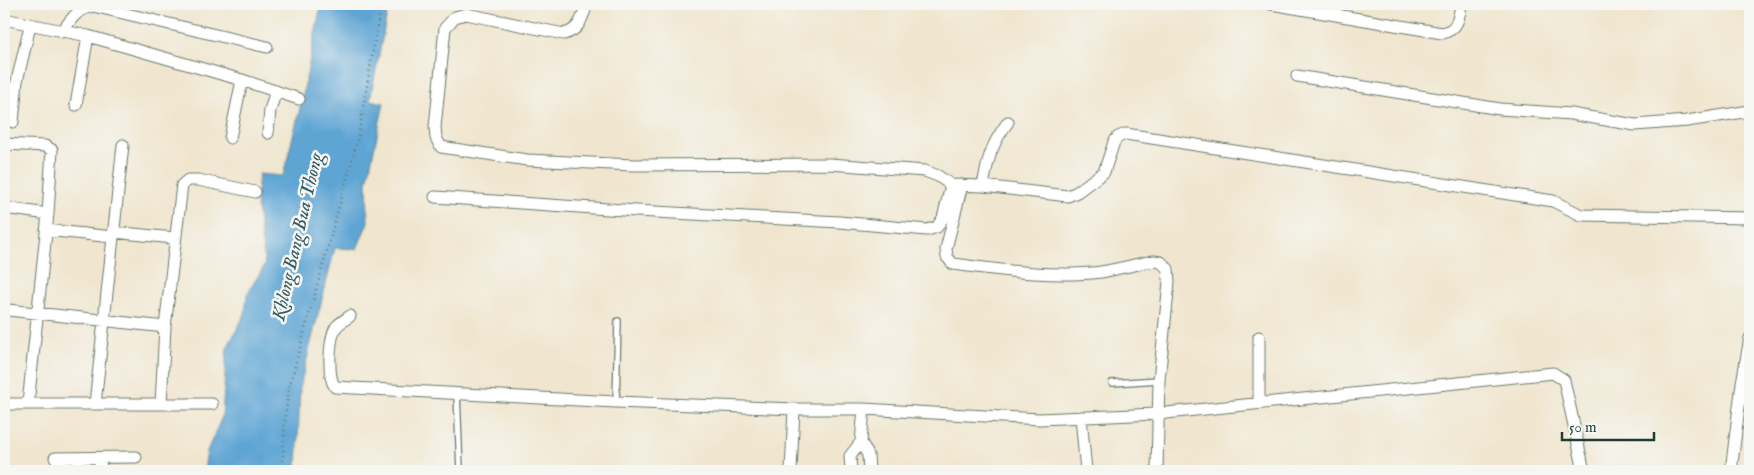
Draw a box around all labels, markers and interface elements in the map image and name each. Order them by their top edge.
water label: Khlong Bang Bua Thong [267,150,329,324]
scale bar [1562,410,1654,442]
text: 50 m [1569,418,1597,437]

